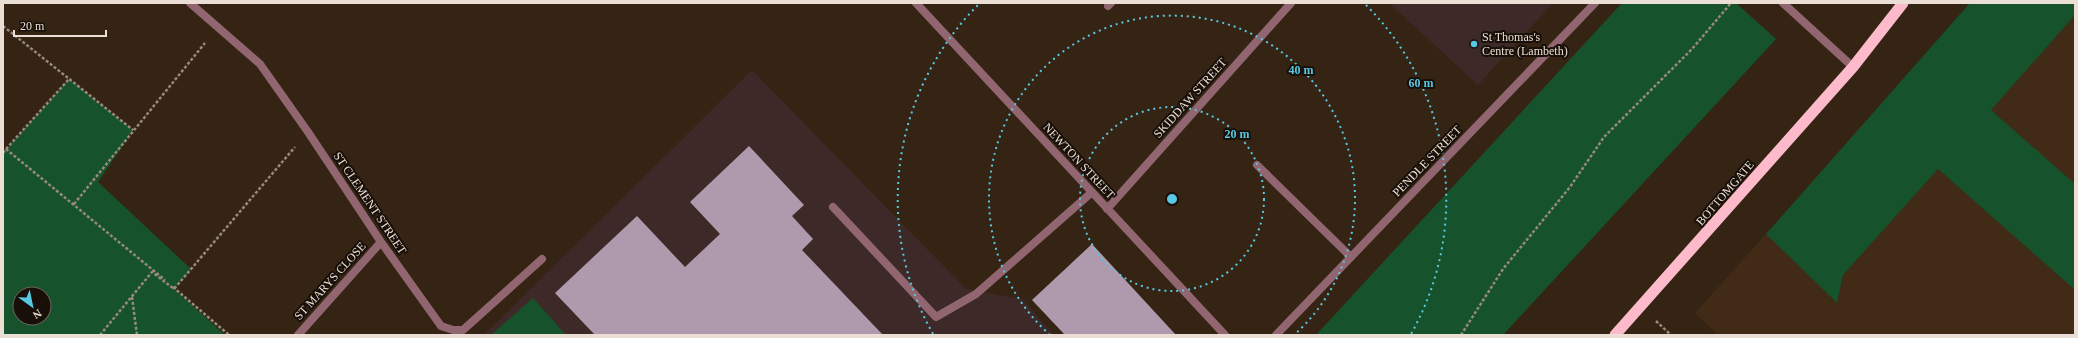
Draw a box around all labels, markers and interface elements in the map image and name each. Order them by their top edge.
scale bar [14,12,106,38]
text: 20 m [20,19,45,33]
place label: St Thomas's Centre (Lambeth) [1482,30,1568,58]
marker: St Thomas's Centre (Lambeth) [1469,39,1479,49]
street label: SKIDDAW STREET [1151,55,1230,141]
text: 40 m [1289,63,1314,77]
text: 60 m [1409,76,1434,90]
street label: NEWTON STREET [1040,120,1118,202]
street label: PENDLE STREET [1390,122,1465,199]
text: 20 m [1225,127,1250,141]
street label: ST CLEMENT STREET [331,149,410,257]
street label: BOTTOMGATE [1693,158,1757,228]
centre of rings [1165,192,1179,206]
street label: ST MARYS CLOSE [291,239,369,323]
north arrow [12,286,52,326]
text: N [31,307,44,322]

